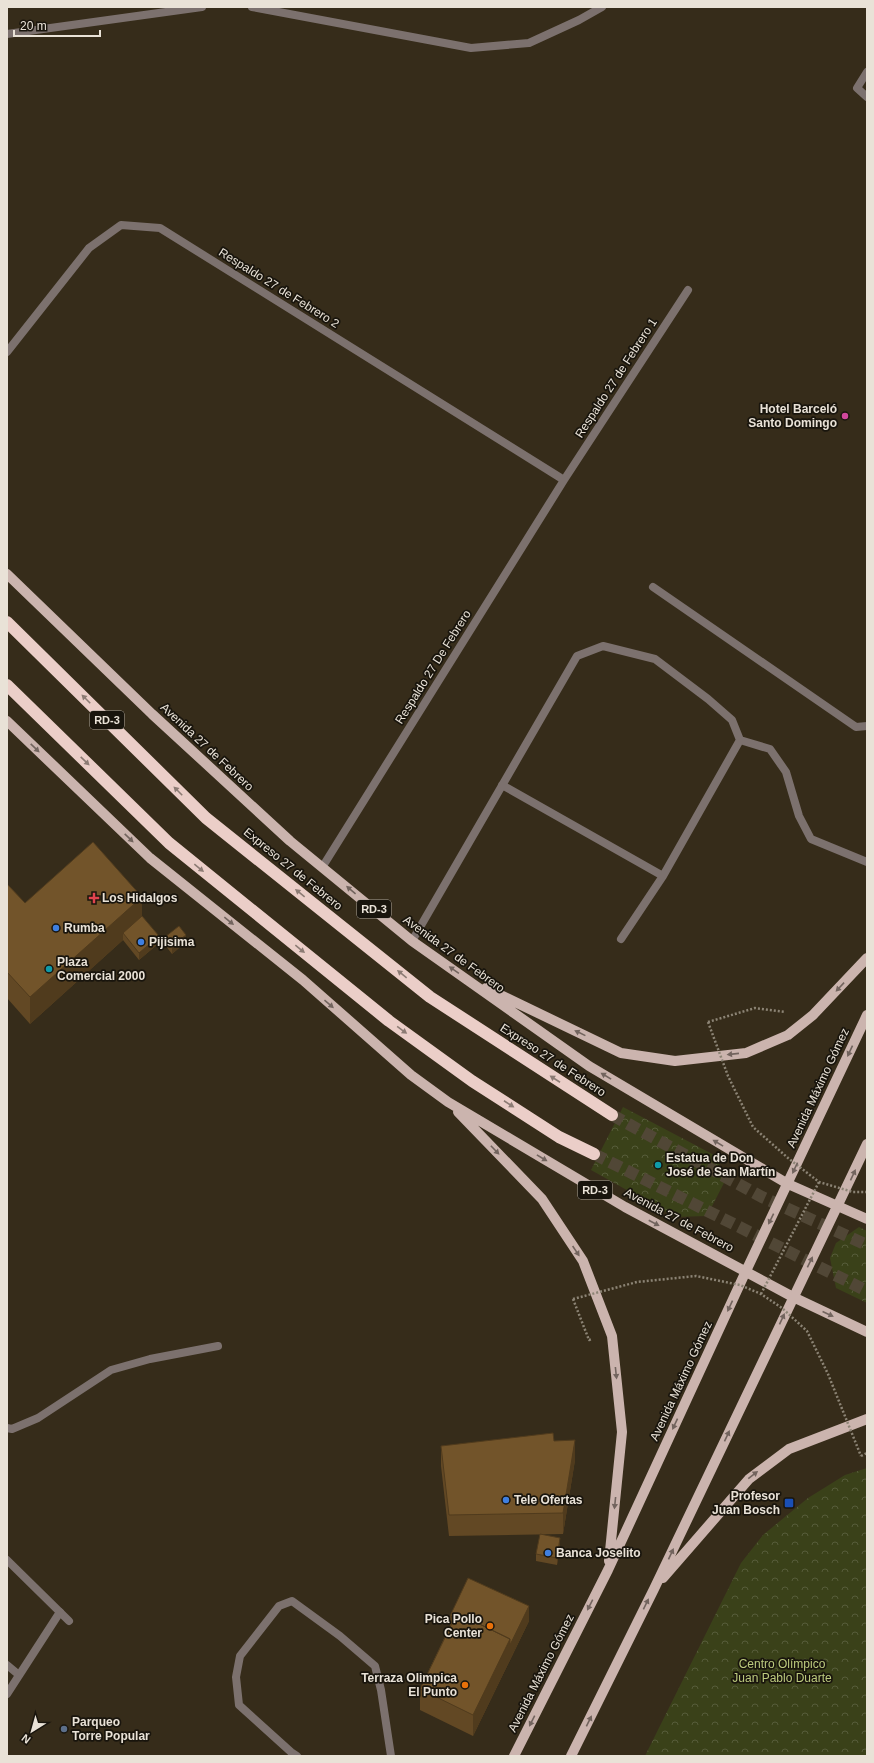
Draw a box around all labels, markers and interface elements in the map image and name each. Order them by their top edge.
scale bar [14,12,100,38]
text: 20 m [20,19,47,33]
street label: Respaldo 27 de Febrero 2 [216,245,342,331]
street label: Respaldo 27 de Febrero 1 [572,315,660,440]
place label: Hotel Barceló Santo Domingo [748,402,837,430]
marker: Hotel Barceló Santo Domingo [840,411,850,421]
street label: Respaldo 27 De Febrero [392,607,474,726]
one-way arrow [81,694,91,704]
street label: Avenida 27 de Febrero [158,700,257,794]
road number: RD-3 [90,711,124,729]
one-way arrow [30,743,40,753]
one-way arrow [80,756,90,766]
one-way arrow [173,786,183,795]
street label: Expreso 27 de Febrero [241,825,345,913]
one-way arrow [124,833,134,843]
one-way arrow [194,863,205,872]
one-way arrow [346,886,356,895]
one-way arrow [295,889,305,897]
place label: Los Hidalgos [102,891,178,905]
marker: Los Hidalgos [89,893,99,903]
road number: RD-3 [357,900,391,918]
street label: Avenida 27 de Febrero [401,913,508,996]
one-way arrow [223,917,234,926]
place label: Rumba [64,921,105,935]
marker: Rumba [51,923,61,933]
place label: Pijisima [149,935,195,949]
marker: Pijisima [136,937,146,947]
one-way arrow [295,945,306,954]
place label: Plaza Comercial 2000 [57,955,145,983]
marker: Plaza Comercial 2000 [44,964,54,974]
one-way arrow [448,966,459,974]
one-way arrow [396,970,407,979]
one-way arrow [835,982,845,992]
one-way arrow [324,999,335,1008]
street label: Expreso 27 de Febrero [498,1021,609,1099]
one-way arrow [397,1026,407,1034]
street label: Avenida Máximo Gómez [784,1026,852,1150]
one-way arrow [575,1030,586,1036]
one-way arrow [847,1045,853,1056]
one-way arrow [727,1051,739,1057]
one-way arrow [600,1073,612,1080]
one-way arrow [550,1075,561,1082]
one-way arrow [503,1101,515,1108]
one-way arrow [712,1139,724,1146]
one-way arrow [490,1145,500,1155]
place label: Estatua de Don José de San Martín [666,1151,775,1179]
one-way arrow [536,1154,548,1161]
marker: Estatua de Don José de San Martín [653,1160,663,1170]
one-way arrow [792,1162,798,1174]
one-way arrow [850,1169,856,1180]
road number: RD-3 [578,1181,612,1199]
street label: Avenida 27 de Febrero [622,1185,736,1255]
one-way arrow [768,1213,774,1225]
one-way arrow [649,1219,660,1226]
one-way arrow [572,1246,580,1256]
one-way arrow [807,1256,813,1268]
one-way arrow [727,1301,733,1312]
one-way arrow [822,1311,834,1317]
one-way arrow [779,1313,785,1325]
street label: Avenida Máximo Gómez [647,1319,715,1443]
one-way arrow [612,1367,619,1379]
one-way arrow [672,1419,678,1430]
one-way arrow [724,1431,730,1442]
one-way arrow [748,1471,759,1480]
place label: Profesor Juan Bosch [712,1489,780,1517]
place label: Tele Ofertas [514,1493,583,1507]
marker: Tele Ofertas [501,1495,511,1505]
one-way arrow [611,1497,618,1509]
marker: Profesor Juan Bosch [783,1497,795,1509]
place label: Banca Joselito [556,1546,641,1560]
marker: Banca Joselito [543,1548,553,1558]
one-way arrow [668,1548,674,1559]
one-way arrow [587,1599,594,1611]
one-way arrow [643,1599,649,1610]
place label: Pica Pollo Center [425,1612,482,1640]
street label: Avenida Máximo Gómez [505,1612,577,1734]
marker: Pica Pollo Center [485,1621,495,1631]
park label: Centro Olímpico Juan Pablo Duarte [732,1657,832,1685]
place label: Terraza Olimpica El Punto [361,1671,457,1699]
marker: Terraza Olimpica El Punto [460,1680,470,1690]
north arrow [12,1711,52,1751]
place label: Parqueo Torre Popular [72,1715,150,1743]
one-way arrow [529,1715,535,1727]
one-way arrow [586,1715,592,1727]
marker: Parqueo Torre Popular [59,1724,69,1734]
text: N [19,1732,33,1746]

